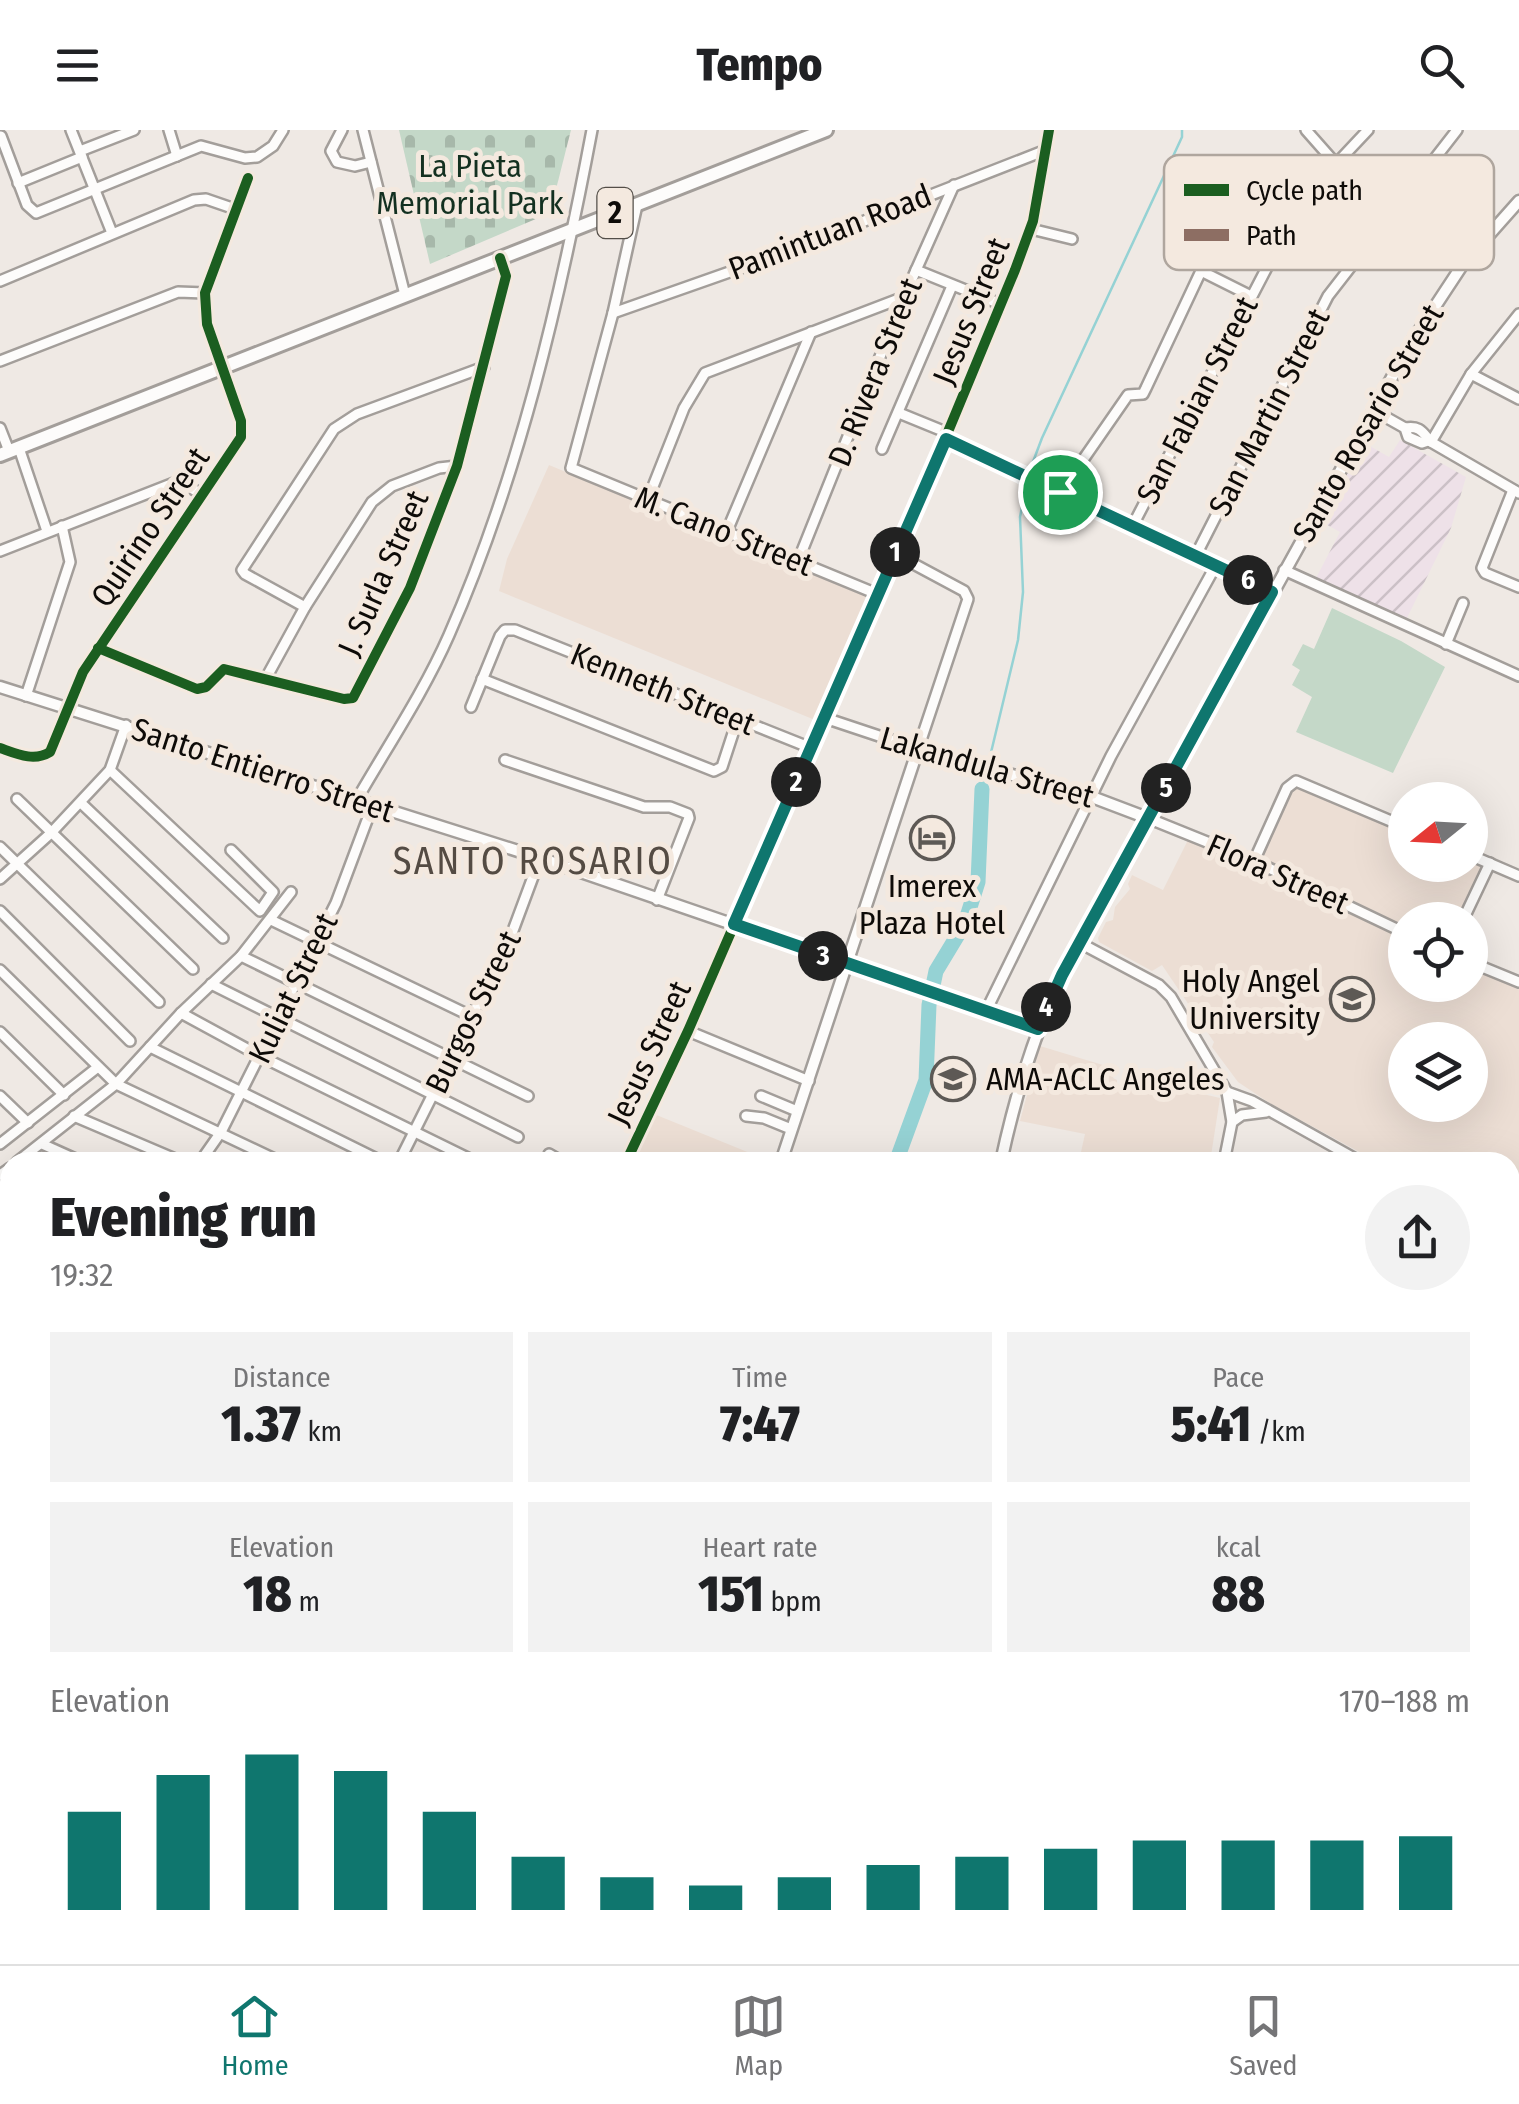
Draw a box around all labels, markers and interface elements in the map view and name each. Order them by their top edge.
icon: menu [50,38,105,93]
text: Tempo [697,38,822,92]
icon: search [1414,38,1469,93]
park label: La Pieta Memorial Park [376,147,564,222]
legend [1164,155,1494,270]
text: Cycle path [1246,174,1363,207]
street label: Pamintuan Road [723,176,937,288]
road number: 2 [598,188,632,238]
text: Path [1246,219,1297,252]
street label: Jesus Street [924,232,1018,390]
street label: D. Rivera Street [820,272,930,472]
street label: San Fabian Street [1128,290,1266,510]
street label: Santo Rosario Street [1285,297,1452,549]
street label: San Martin Street [1201,302,1338,522]
street label: Quirino Street [83,440,218,614]
pin [1018,450,1103,535]
icon: arrive [1033,465,1088,520]
street label: M. Cano Street [629,478,819,584]
street label: J. Surla Street [330,484,437,662]
pin: 1 [870,527,920,577]
text: 1 [889,535,901,568]
pin: 6 [1223,555,1273,605]
text: 6 [1241,563,1255,596]
street label: Kenneth Street [565,635,761,743]
street label: Santo Entierro Street [127,710,399,830]
street label: Lakandula Street [876,718,1099,816]
pin: 2 [771,757,821,807]
pin: 5 [1141,763,1191,813]
text: 2 [790,765,802,798]
text: 5 [1159,771,1173,804]
north arrow [1388,782,1488,882]
map controls [1388,782,1488,1122]
hotel icon: Imerex Plaza Hotel [909,815,955,861]
street label: Flora Street [1201,826,1355,922]
district label: SANTO ROSARIO [393,838,673,884]
place label: Imerex Plaza Hotel [859,867,1005,942]
button: locate [1388,902,1488,1002]
street label: Kuliat Street [240,906,346,1069]
street label: Burgos Street [417,924,529,1100]
pin: 3 [798,931,848,981]
text: 3 [816,939,830,972]
place label: Holy Angel University [1181,962,1321,1037]
street label: Jesus Street [599,974,699,1131]
school or university icon: Holy Angel University [1329,976,1375,1022]
pin: 4 [1021,982,1071,1032]
text: 4 [1039,990,1053,1023]
button: layers [1388,1022,1488,1122]
school or university icon: AMA-ACLC Angeles [930,1056,976,1102]
place label: AMA-ACLC Angeles [986,1060,1225,1098]
text: Evening run [50,1185,317,1251]
button: share [1365,1185,1470,1290]
text: 19:32 [50,1256,113,1294]
text: Distance [233,1361,331,1394]
text: Time [732,1361,788,1394]
text: Pace [1212,1361,1264,1394]
text: 1.37 [221,1394,301,1454]
text: 7:47 [720,1394,800,1454]
text: 5:41 [1171,1394,1252,1454]
text: km [301,1415,342,1448]
text: /km [1252,1415,1306,1448]
text: Elevation [229,1531,334,1564]
text: Heart rate [703,1531,817,1564]
text: kcal [1216,1531,1261,1564]
text: 18 [243,1564,292,1624]
text: 151 [698,1564,764,1624]
text: 88 [1211,1564,1265,1624]
text: m [292,1585,320,1618]
text: bpm [764,1585,822,1618]
text: Elevation [50,1682,170,1720]
text: 170–188 m [1339,1682,1470,1720]
tab: Home [221,1989,288,2082]
tab: Map [731,1989,786,2082]
tab: Saved [1229,1989,1298,2082]

